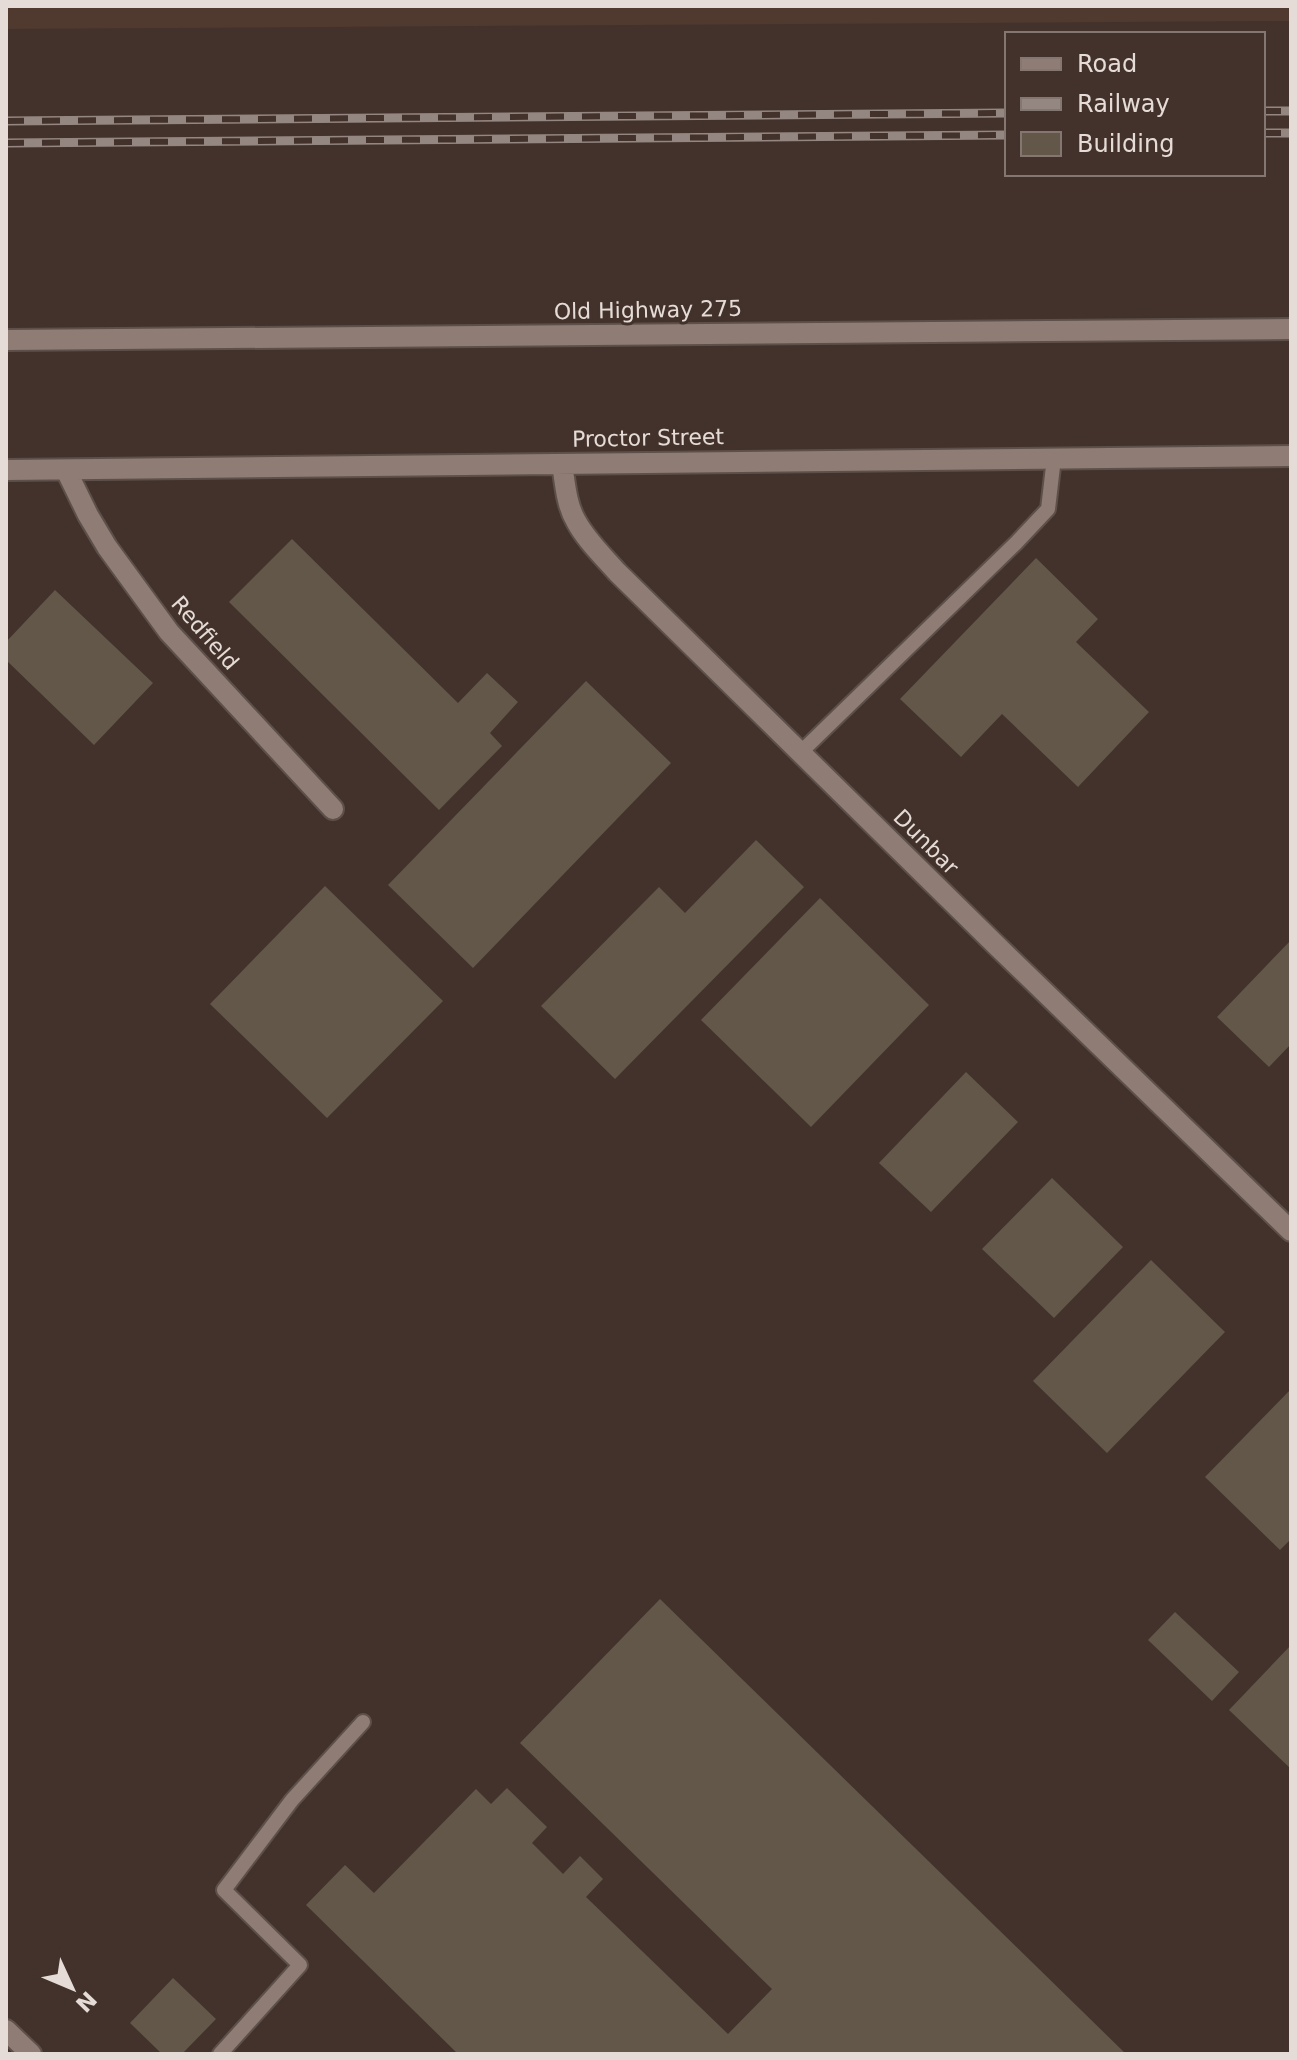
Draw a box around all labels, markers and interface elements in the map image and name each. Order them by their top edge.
legend [1005,32,1265,176]
text: Road [1077,50,1137,78]
text: Railway [1077,90,1170,118]
text: Building [1077,130,1174,158]
street label: Old Highway 275 [554,296,742,324]
street label: Proctor Street [572,424,725,452]
street label: Redfield [166,591,244,675]
street label: Dunbar [888,804,964,880]
north arrow [32,1948,112,2028]
text: N [71,1986,101,2017]

